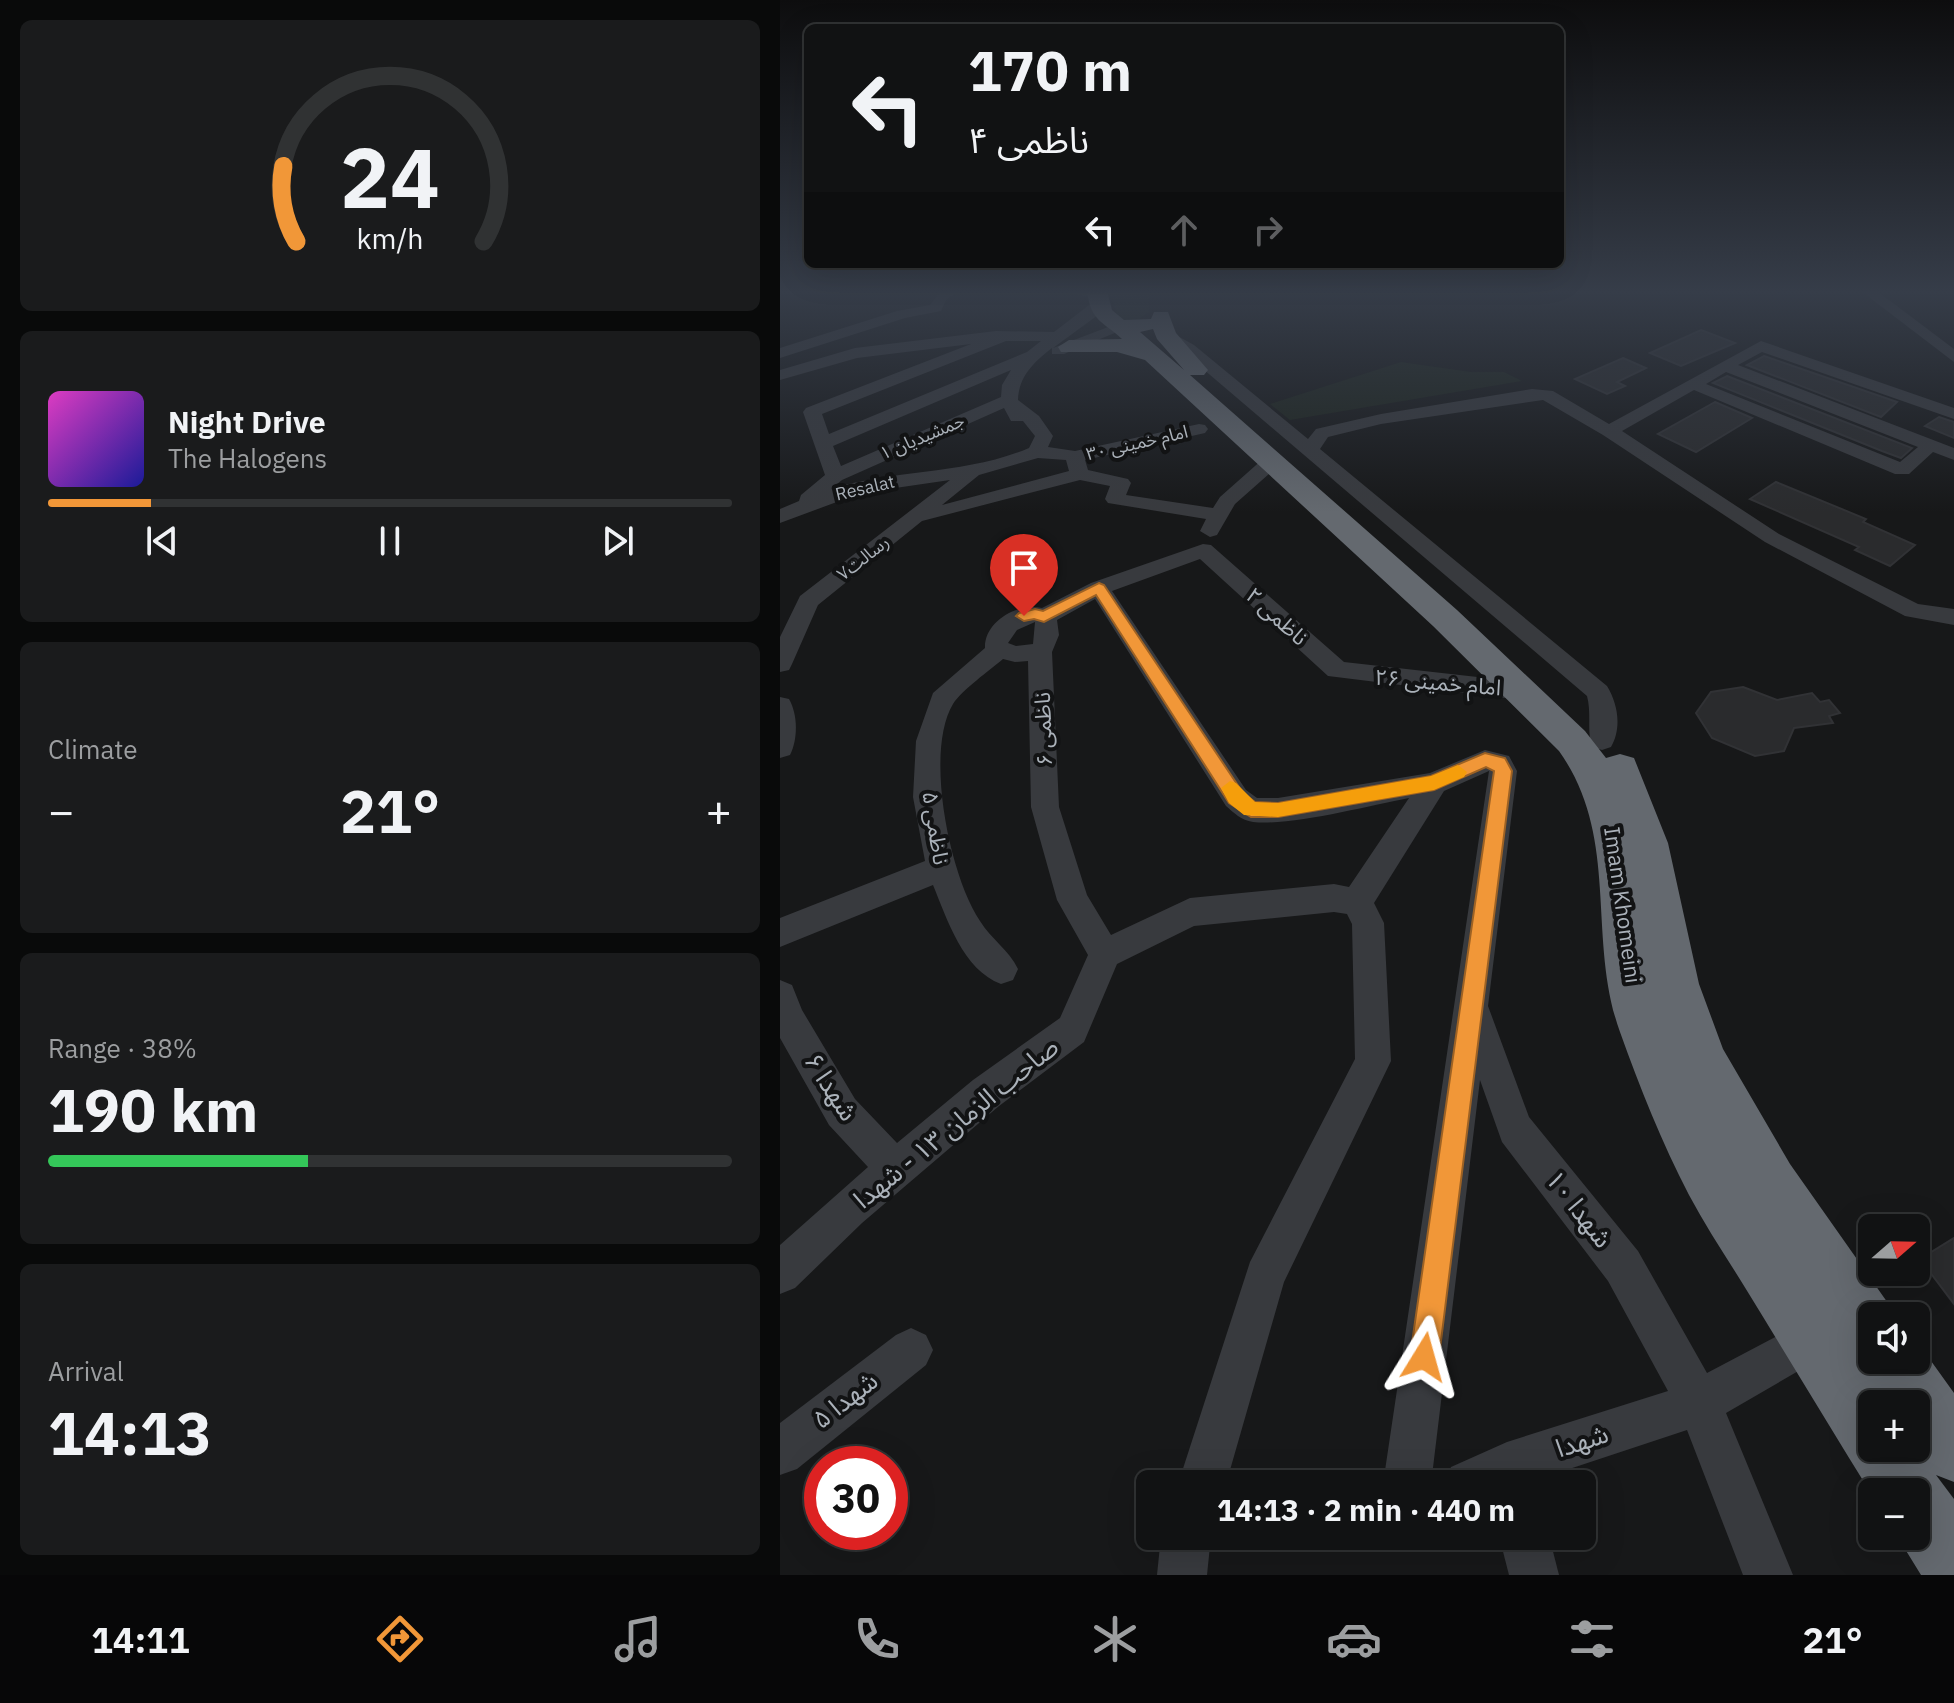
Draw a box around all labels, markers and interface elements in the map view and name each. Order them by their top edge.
text: 170 m [968,34,1132,106]
icon: left [836,56,940,160]
text: ناظمی ۴ [968,116,1089,163]
text: 24 [340,122,440,230]
icon: left [1078,208,1122,252]
icon: ahead [1162,208,1206,252]
icon: right [1246,208,1290,252]
text: km/h [356,220,424,257]
text: Night Drive [168,402,326,441]
street label: جمشیدیان ۱ [876,408,968,465]
street label: امام خمینی ۳۰ [1084,420,1191,468]
text: The Halogens [168,441,327,475]
street label: Resalat [833,470,897,506]
icon: previous [140,519,184,563]
icon: pause [368,519,412,563]
icon: next [596,519,640,563]
street label: رسالت۷ [832,530,893,585]
pin [990,534,1058,616]
icon: arrive [1002,546,1046,590]
street label: ناظمی ۲ [1240,580,1315,651]
street label: امام خمینی ۲۶ [1373,662,1503,704]
street label: ناظمی ۶ [1027,692,1058,766]
text: Climate [48,732,138,766]
text: 21° [340,771,440,850]
text: − [48,782,74,839]
text: + [706,782,732,839]
street label: ناظمی ۵ [916,789,957,867]
street label: Imam Khomeini [1598,825,1649,985]
street label: صاحب الزمان ۱۳ - شهدا [846,1029,1065,1215]
text: Range · 38% [48,1031,197,1065]
street label: شهدا ۶ [797,1046,866,1127]
text: 190 km [48,1070,258,1149]
street label: شهدا ۱۰ [1539,1163,1621,1254]
north arrow [1858,1214,1930,1286]
map controls [1858,1214,1930,1550]
button: sound [1858,1302,1930,1374]
position arrow [1382,1315,1466,1399]
text: Arrival [48,1354,124,1388]
street label: شهدا ۵ [805,1363,884,1436]
button: + [1858,1390,1930,1462]
text: 14:13 [48,1393,212,1472]
street label: شهدا [1551,1416,1612,1464]
speed limit sign: 30 [804,1446,908,1550]
button: − [1858,1478,1930,1550]
text: 14:13 · 2 min · 440 m [1217,1490,1515,1529]
icon: directions [372,1611,428,1667]
icon: music [610,1611,666,1667]
icon: phone [849,1611,905,1667]
icon: climate [1087,1611,1143,1667]
icon: car [1326,1611,1382,1667]
icon: filters [1564,1611,1620,1667]
text: 14:11 [91,1616,190,1663]
text: 21° [1803,1616,1863,1663]

